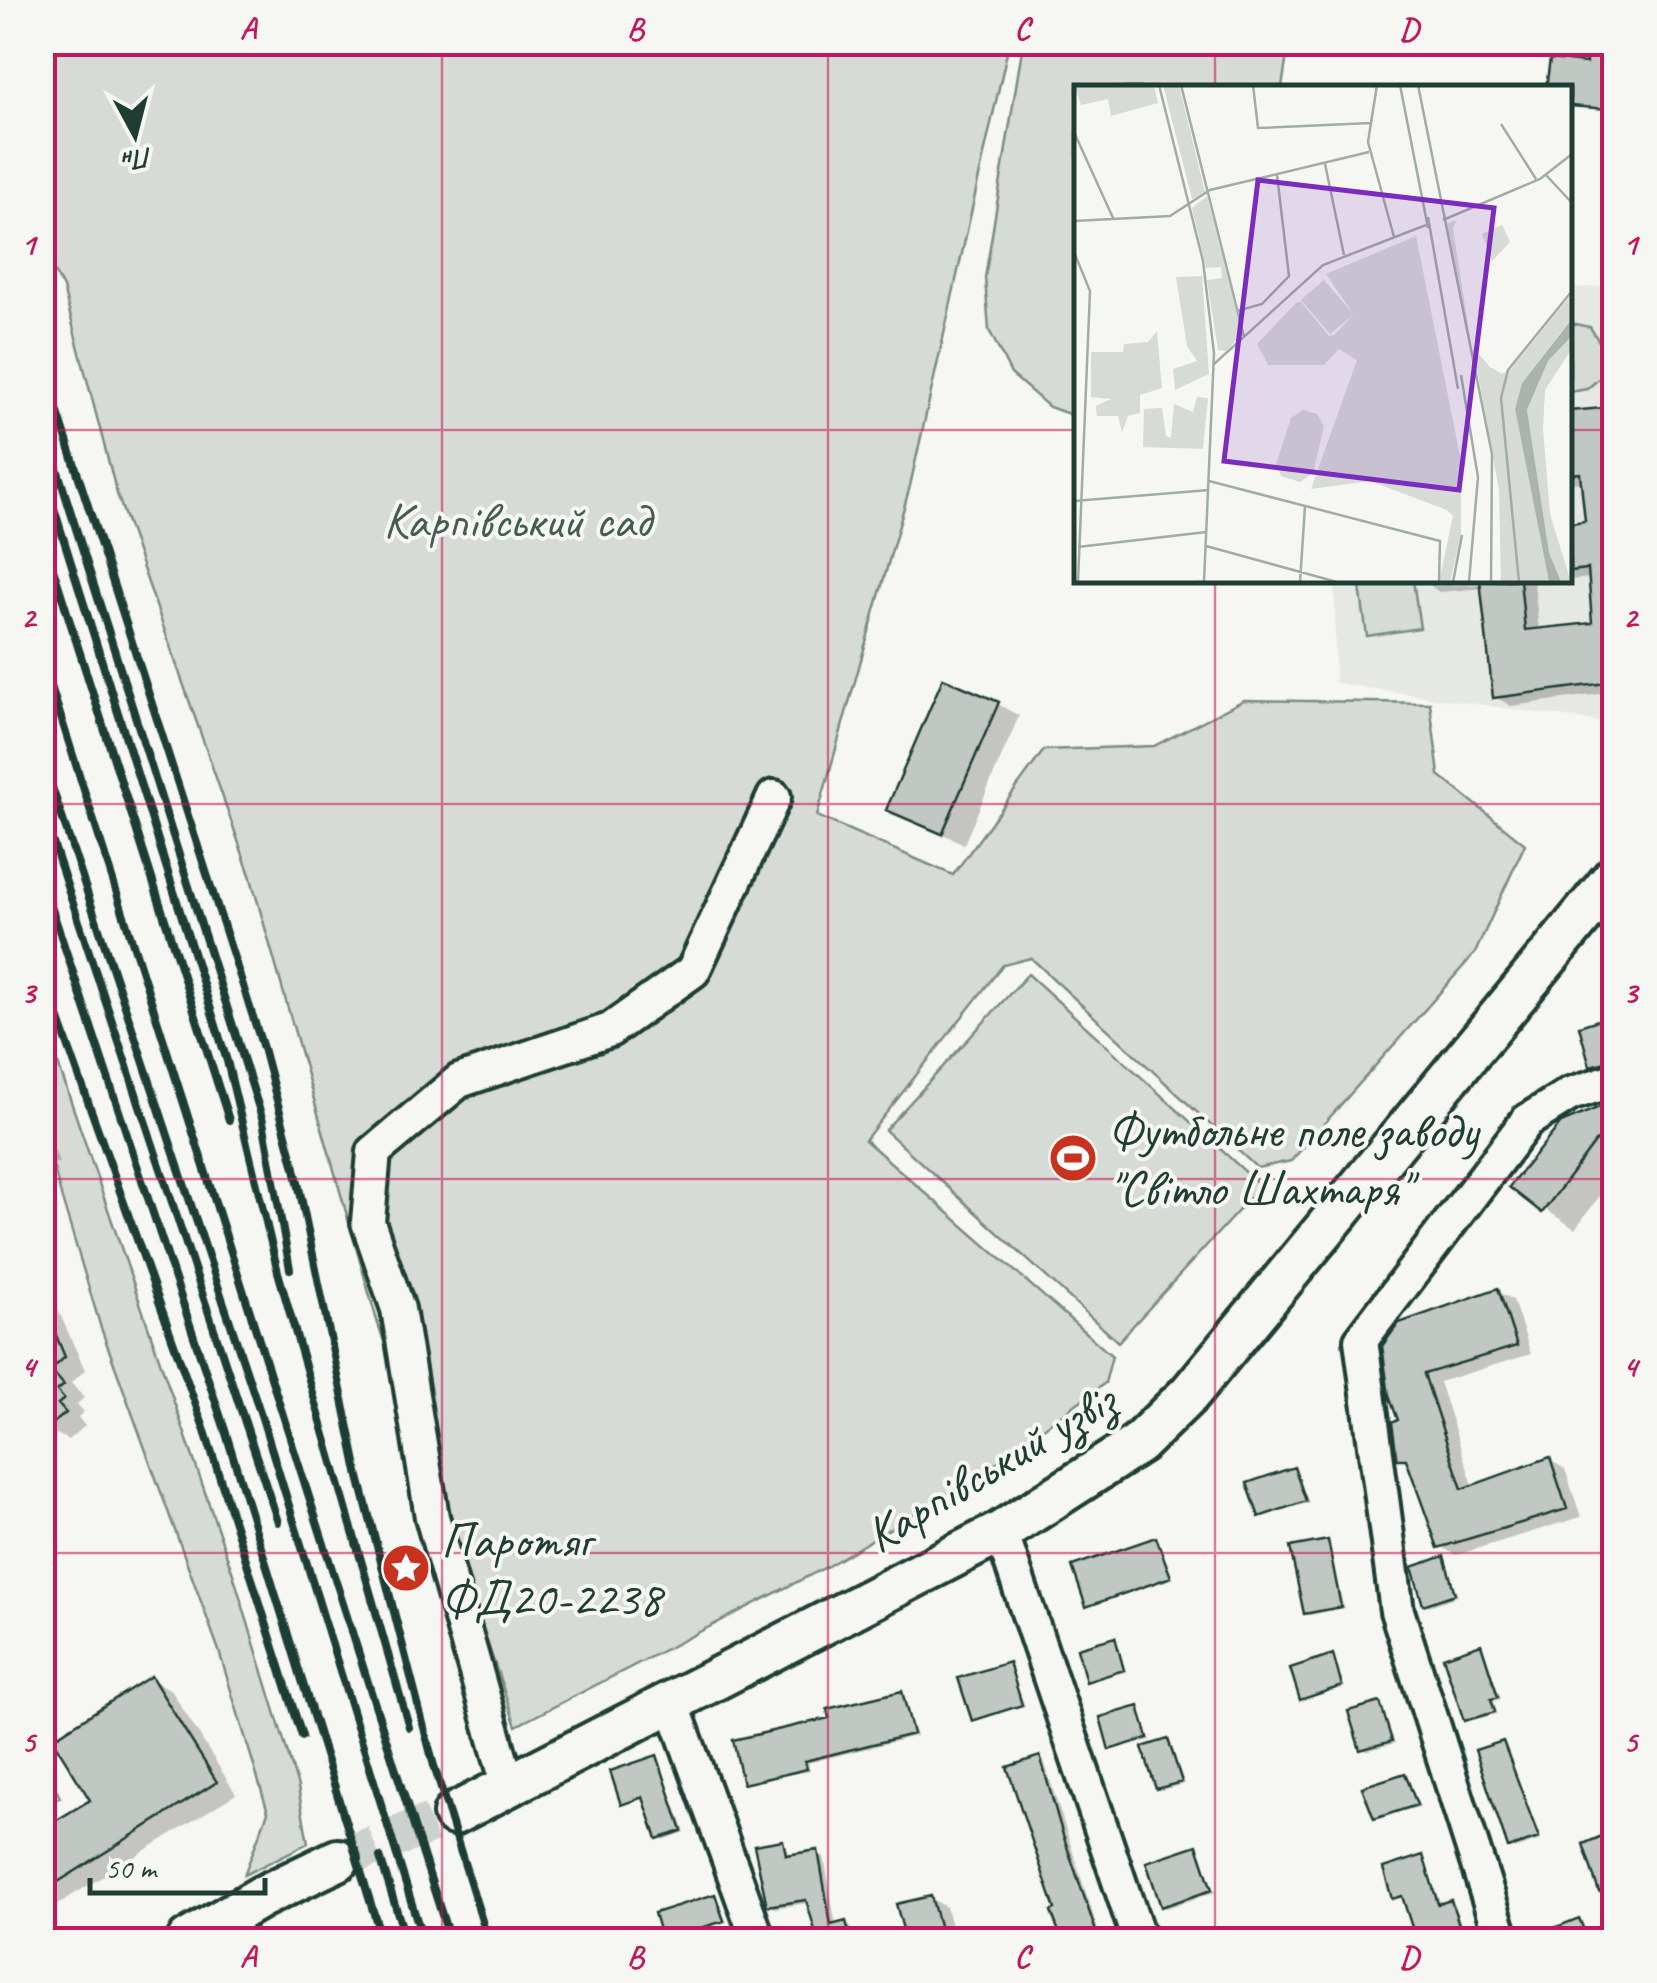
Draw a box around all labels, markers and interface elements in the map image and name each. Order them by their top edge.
text: A [240,8,259,49]
text: B [627,8,646,49]
text: C [1014,8,1034,49]
text: D [1400,8,1422,49]
north arrow [85,85,185,185]
inset map [1074,85,1572,582]
text: Пн [120,140,155,179]
text: 1 [21,223,39,264]
text: 1 [1623,223,1641,264]
park label: Карпівський сад [383,489,655,552]
text: 2 [21,597,38,638]
text: 2 [1623,597,1640,638]
text: 3 [21,972,38,1013]
text: 3 [1623,972,1640,1013]
place label: Футбольне поле заводу "Світло Шахтаря" [1108,1099,1481,1220]
sports icon: Футбольне поле заводу "Світло Шахтаря" [1047,1132,1099,1184]
text: 4 [21,1346,39,1387]
text: 4 [1623,1346,1641,1387]
street label: Карпівський узвіз [854,1366,1130,1566]
place label: Паротяг ФД20-2238 [441,1509,666,1630]
place icon: Паротяг ФД20-2238 [380,1542,432,1594]
text: 5 [21,1721,38,1762]
text: 5 [1623,1721,1640,1762]
scale bar [90,1833,265,1895]
text: 50 m [105,1849,158,1887]
text: A [240,1936,259,1977]
text: B [627,1936,646,1977]
text: C [1014,1936,1034,1977]
text: D [1400,1936,1422,1977]

